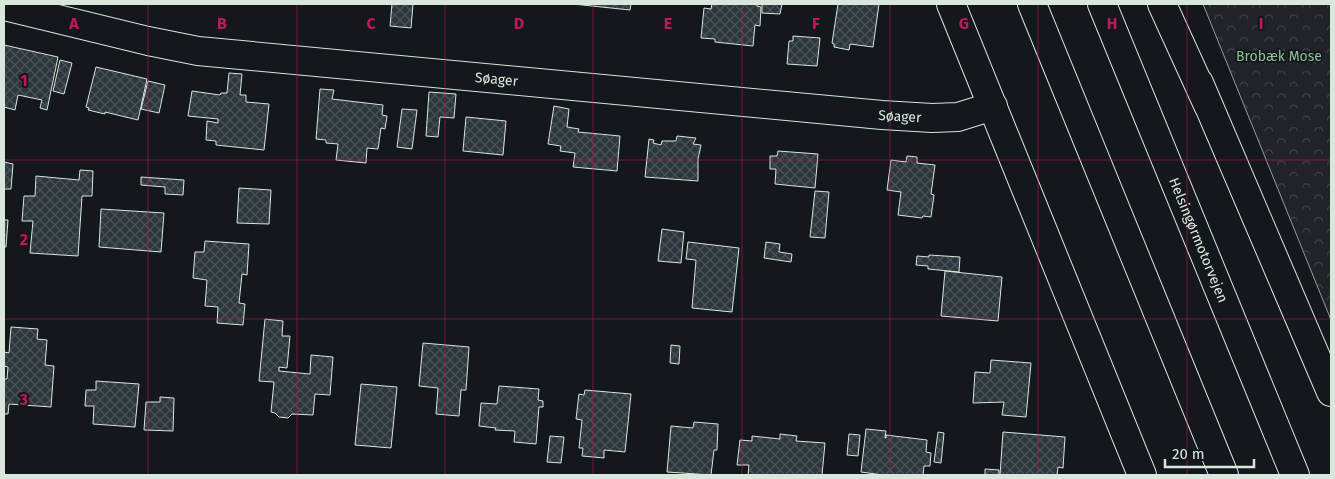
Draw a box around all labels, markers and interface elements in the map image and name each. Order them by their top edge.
text: A [68,14,79,33]
text: B [217,14,227,33]
text: C [366,14,376,33]
text: D [514,14,524,33]
text: E [664,14,672,33]
text: F [812,14,820,33]
text: G [959,14,969,33]
text: H [1107,14,1117,33]
text: I [1259,14,1263,33]
park label: Brobæk Mose [1236,48,1322,65]
street label: Søager [474,69,519,90]
text: 1 [20,71,28,90]
street label: Søager [878,107,922,126]
street label: Helsingørmotorvejen [1165,175,1231,305]
text: 2 [20,230,28,249]
text: 3 [19,390,28,409]
scale bar [1165,436,1254,468]
text: 20 m [1172,445,1205,463]

